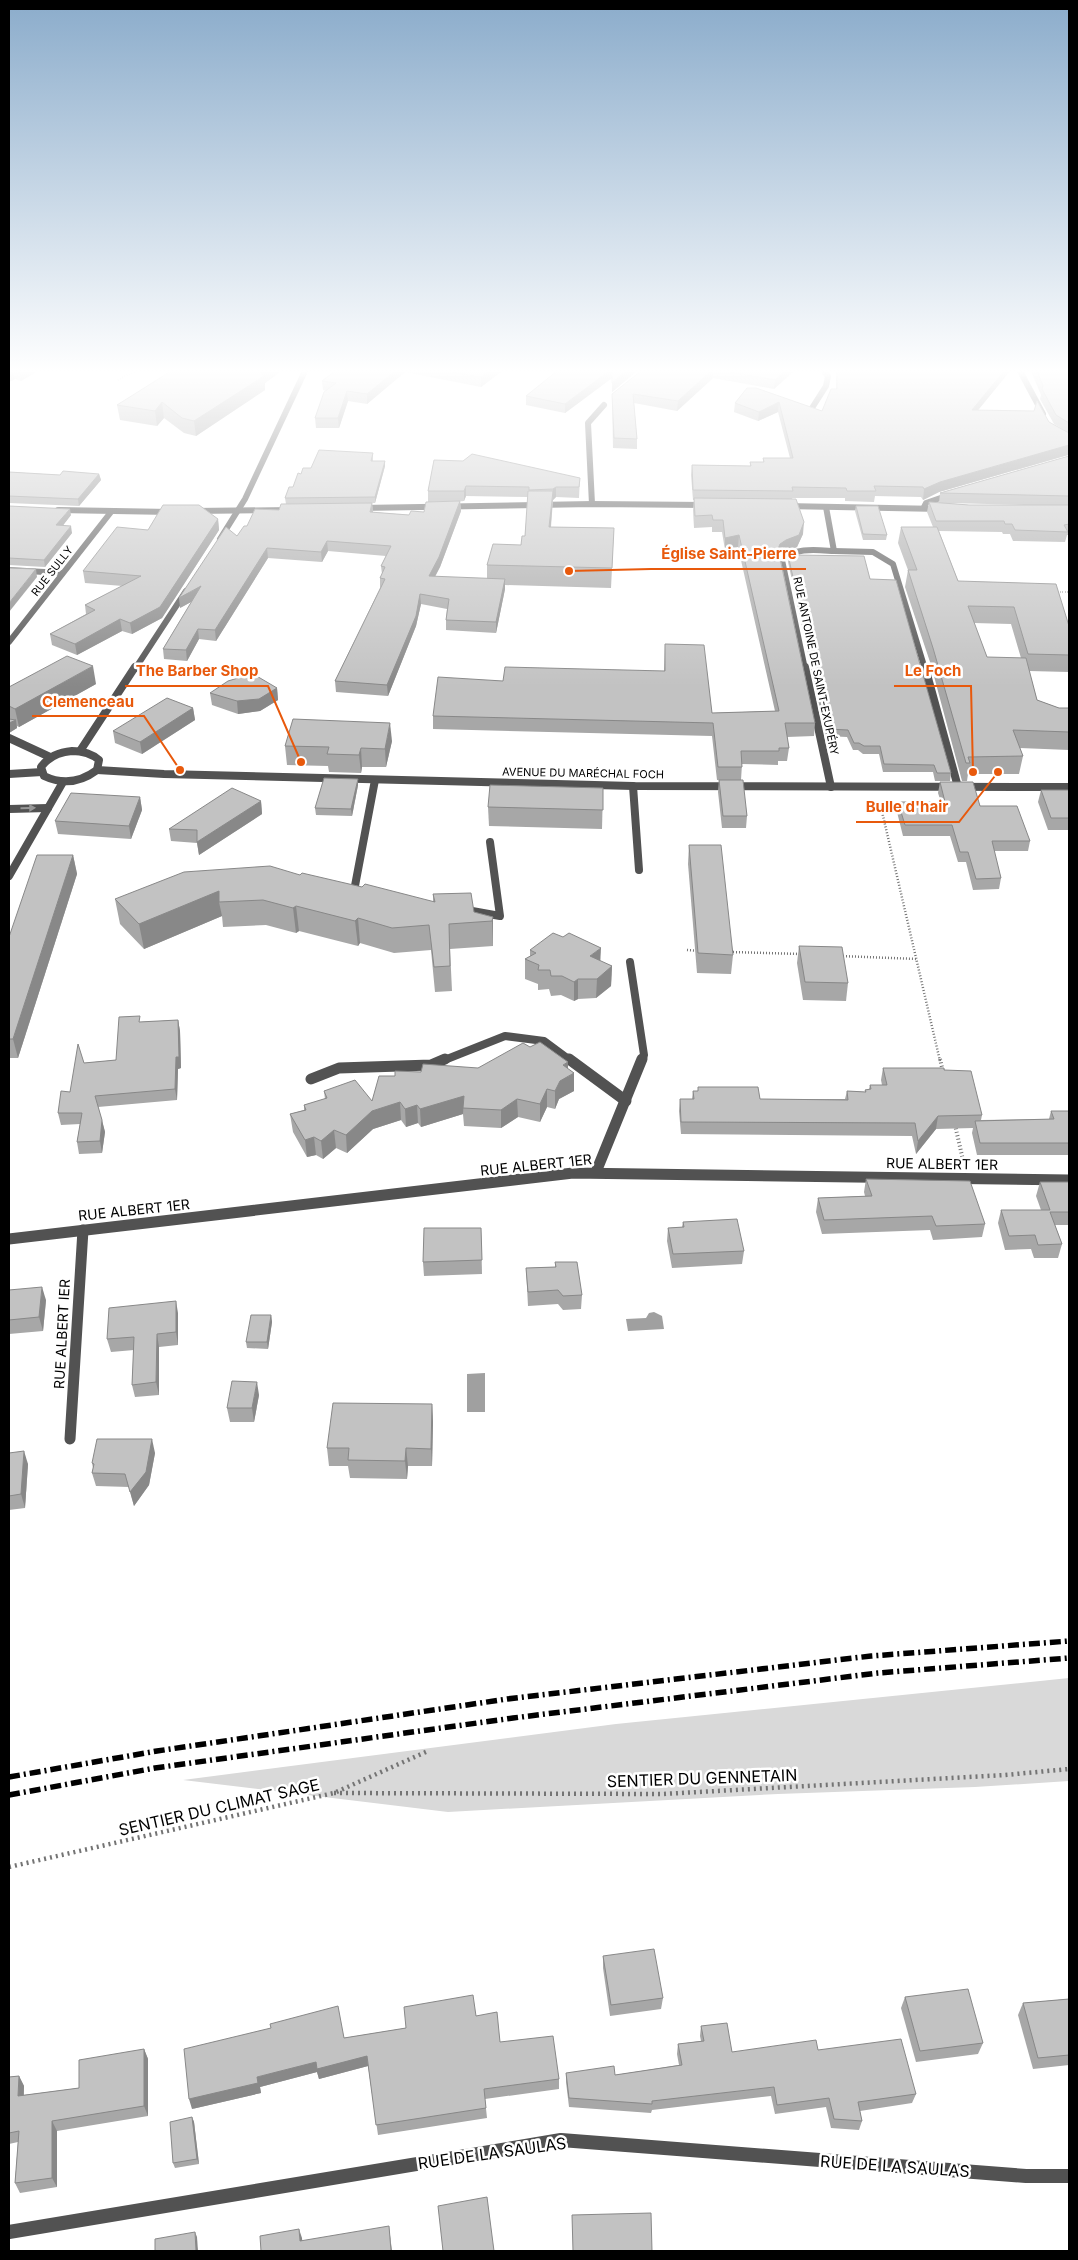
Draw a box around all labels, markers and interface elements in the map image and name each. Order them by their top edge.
callout: Église Saint-Pierre [651,539,806,569]
street label: RUE SULLY [28,543,76,599]
text: Église Saint-Pierre [661,544,797,563]
street label: RUE ANTOINE DE SAINT-EXUPÉRY [790,575,842,757]
callout: The Barber Shop [125,656,268,686]
callout: Le Foch [894,656,971,686]
text: The Barber Shop [136,661,258,680]
text: Le Foch [905,661,961,680]
callout: Clemenceau [32,686,144,716]
text: Clemenceau [42,692,134,711]
street label: AVENUE DU MARÉCHAL FOCH [502,765,664,781]
callout: Bulle d'hair [856,792,959,822]
text: Bulle d'hair [866,797,948,816]
one-way arrow [21,804,37,812]
street label: RUE ALBERT 1ER [479,1150,593,1179]
street label: RUE ALBERT 1ER [886,1154,998,1173]
street label: RUE ALBERT 1ER [77,1195,191,1224]
street label: RUE ALBERT IER [50,1279,73,1389]
street label: SENTIER DU GENNETAIN [606,1765,798,1791]
street label: SENTIER DU CLIMAT SAGE [117,1774,321,1840]
street label: RUE DE LA SAULAS [416,2133,568,2173]
street label: RUE DE LA SAULAS [820,2151,970,2181]

